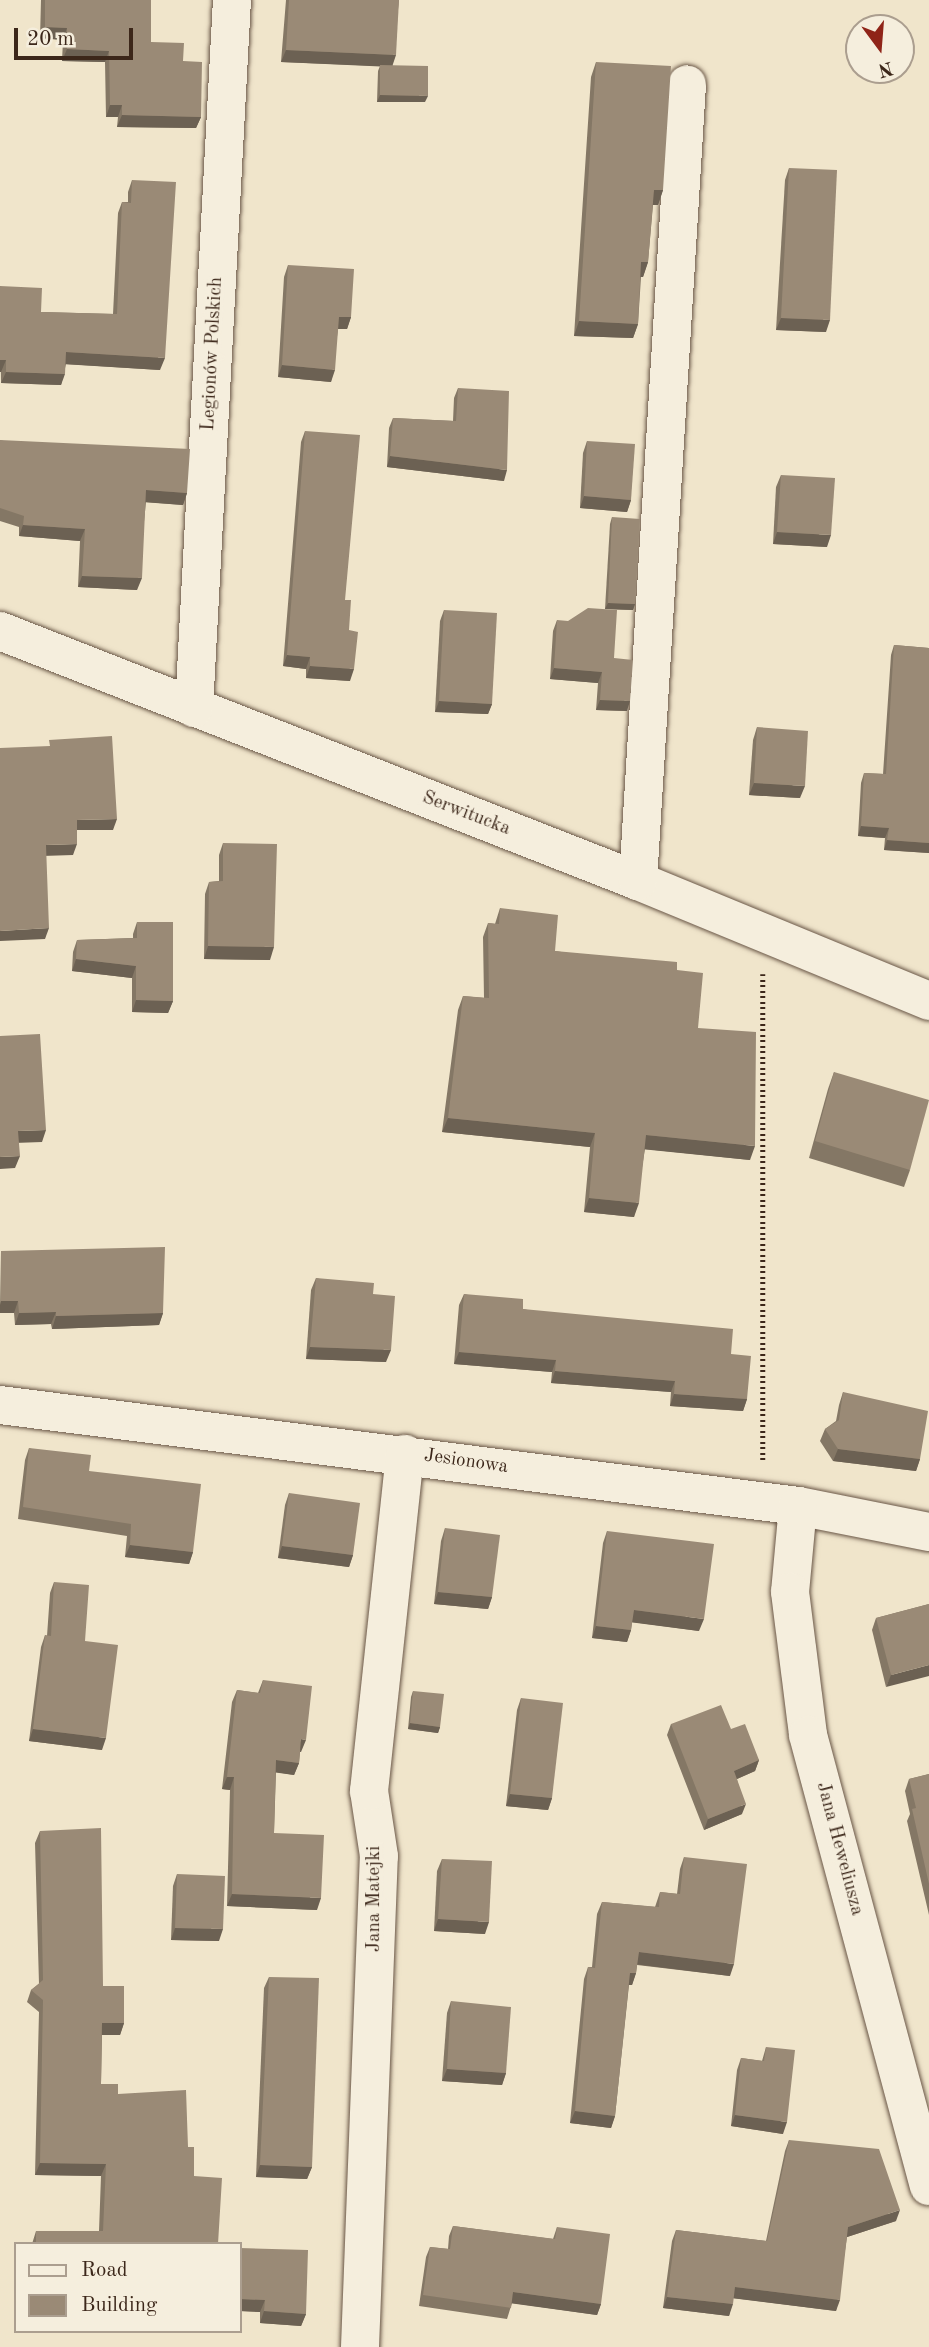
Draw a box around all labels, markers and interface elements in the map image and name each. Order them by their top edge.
scale bar [18,14,136,58]
north arrow [845,14,915,84]
text: 20 m [27,29,74,50]
text: N [876,57,895,79]
street label: Legionów Polskich [198,276,228,432]
street label: Serwitucka [419,787,513,841]
street label: Jesionowa [422,1445,510,1479]
street label: Jana Heweliusza [810,1780,868,1918]
street label: Jana Matejki [364,1846,386,1952]
legend [14,2242,242,2333]
text: Road [81,2260,128,2281]
text: Building [81,2295,157,2316]

